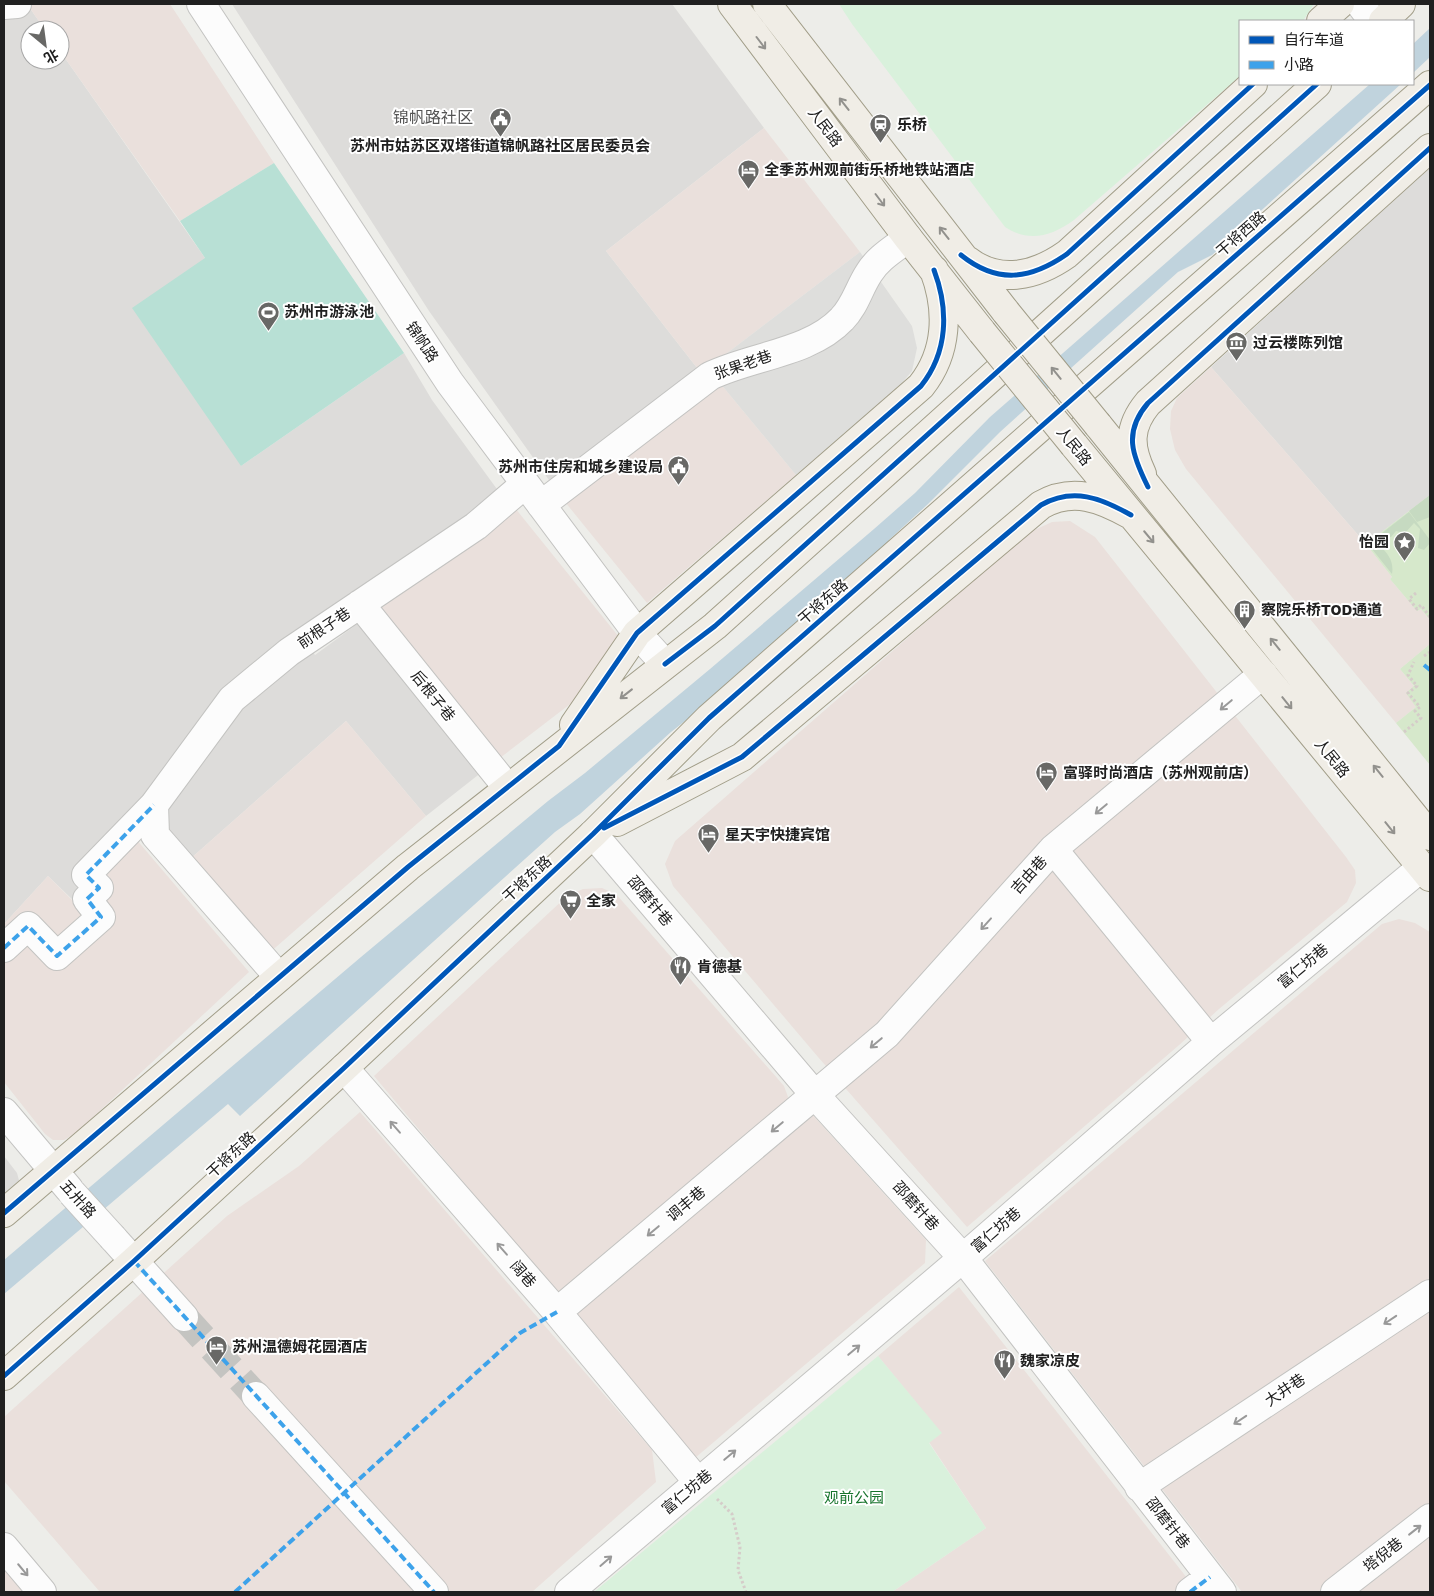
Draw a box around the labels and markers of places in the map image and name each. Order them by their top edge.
public building icon: 苏州市姑苏区双塔街道锦帆路社区居民委员会 [488,106,512,137]
station icon: 乐桥 [869,113,893,144]
place label: 乐桥 [897,116,927,134]
place label: 苏州市姑苏区双塔街道锦帆路社区居民委员会 [350,137,650,155]
hotel icon: 全季苏州观前街乐桥地铁站酒店 [736,158,760,189]
place label: 全季苏州观前街乐桥地铁站酒店 [764,161,974,179]
sports icon: 苏州市游泳池 [256,300,280,331]
place label: 苏州市游泳池 [284,303,374,321]
museum icon: 过云楼陈列馆 [1225,331,1249,362]
place label: 过云楼陈列馆 [1253,334,1343,352]
public building icon: 苏州市住房和城乡建设局 [667,455,691,486]
place label: 苏州市住房和城乡建设局 [498,458,663,476]
place icon: 怡园 [1393,530,1417,561]
place label: 怡园 [1359,533,1389,551]
building icon: 察院乐桥TOD通道 [1233,598,1257,629]
place label: 察院乐桥TOD通道 [1261,601,1382,619]
hotel icon: 富驿时尚酒店（苏州观前店） [1035,761,1059,792]
place label: 富驿时尚酒店（苏州观前店） [1063,764,1258,782]
hotel icon: 星天宇快捷宾馆 [697,823,721,854]
place label: 星天宇快捷宾馆 [725,826,830,844]
supermarket icon: 全家 [558,889,582,920]
place label: 全家 [586,892,616,910]
restaurant icon: 肯德基 [669,955,693,986]
place label: 肯德基 [697,958,742,976]
hotel icon: 苏州温德姆花园酒店 [204,1335,228,1366]
place label: 苏州温德姆花园酒店 [232,1338,367,1356]
restaurant icon: 魏家凉皮 [992,1349,1016,1380]
place label: 魏家凉皮 [1020,1352,1080,1370]

